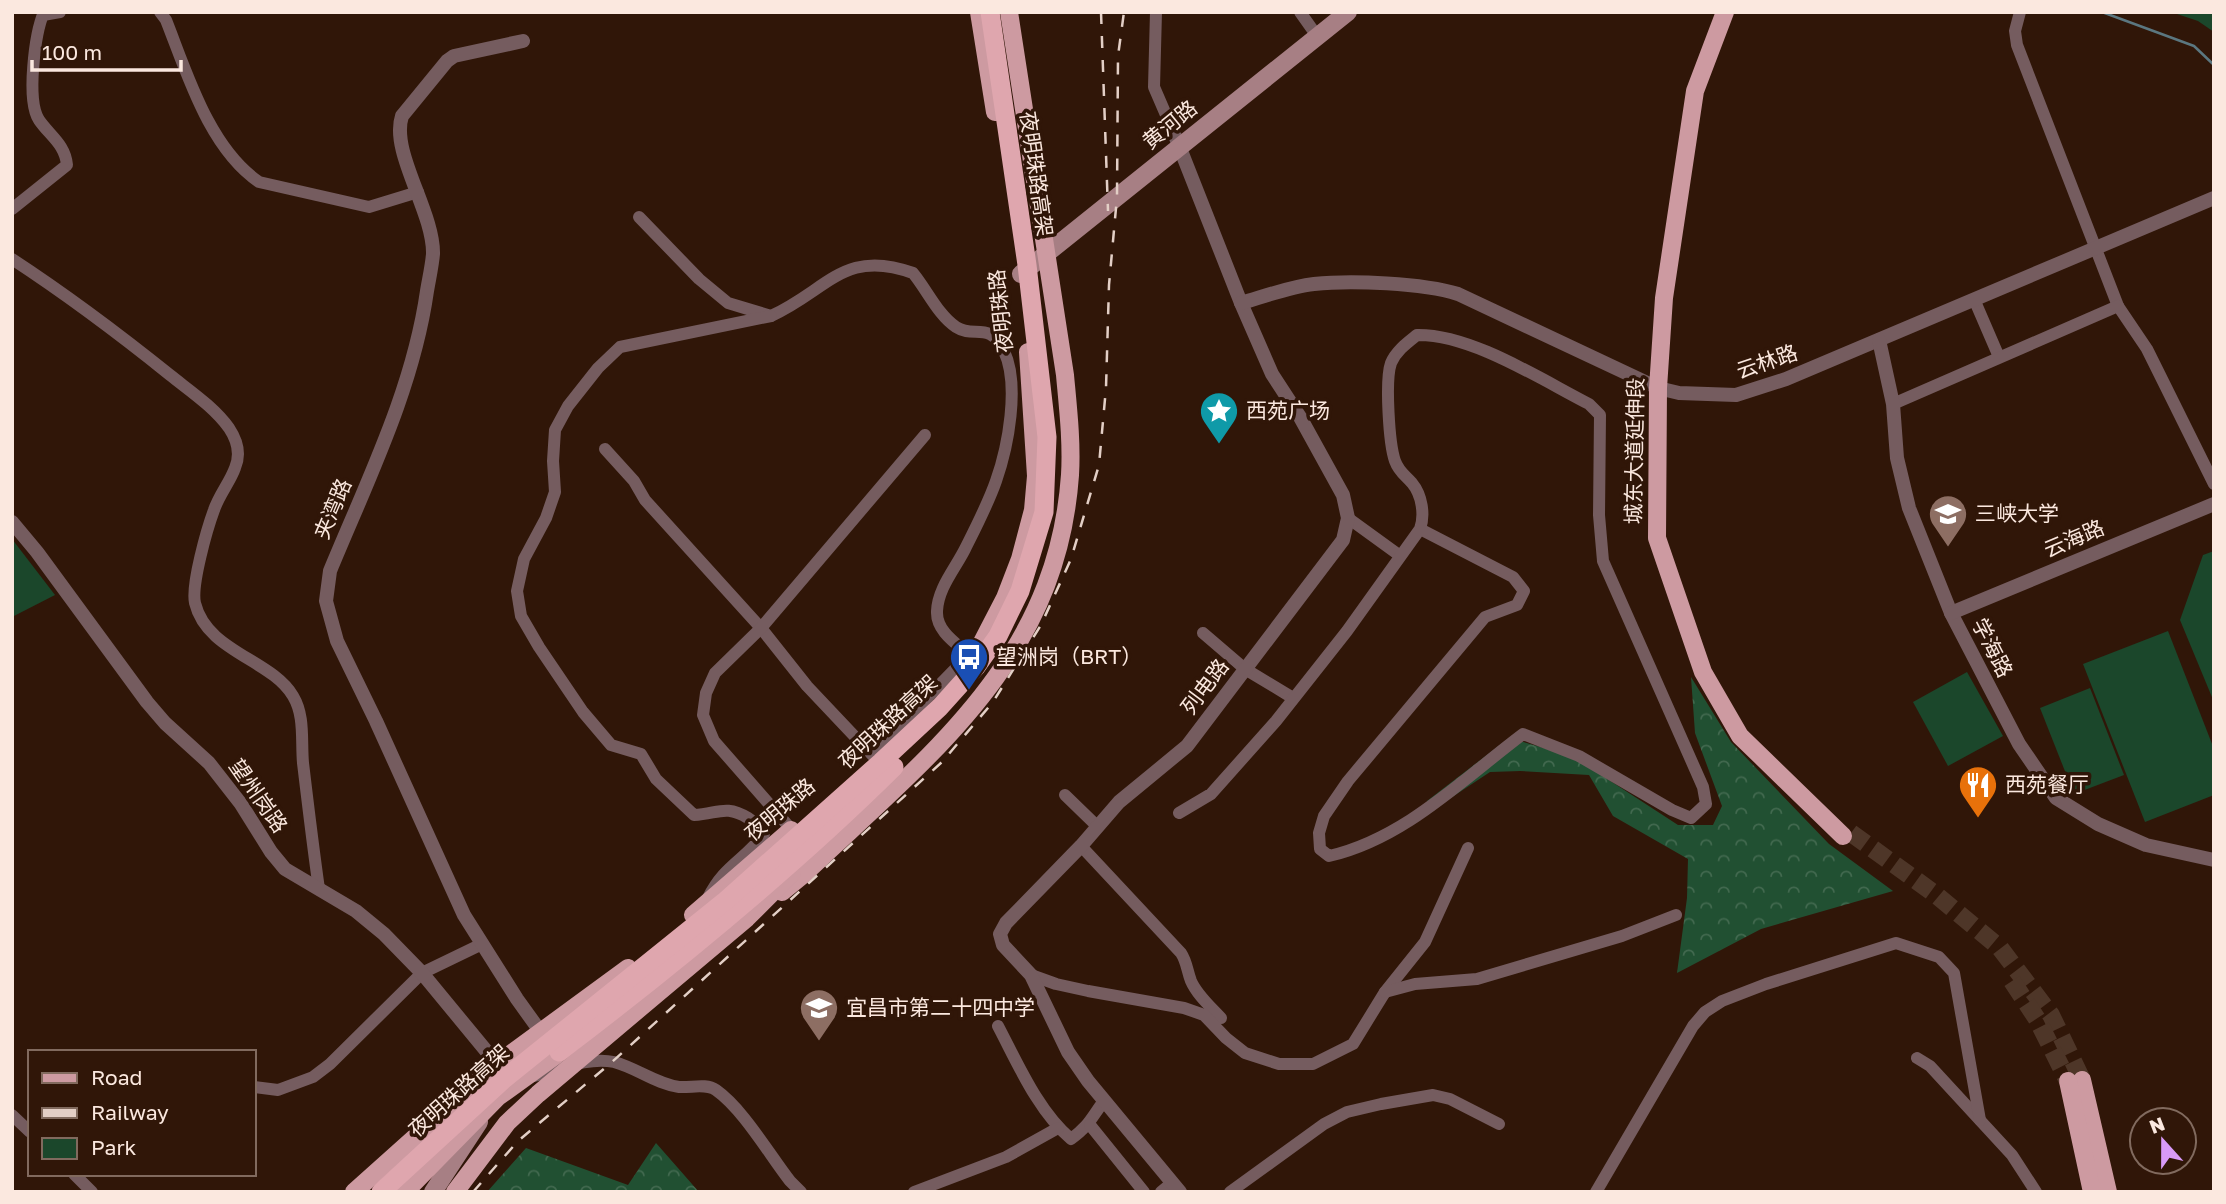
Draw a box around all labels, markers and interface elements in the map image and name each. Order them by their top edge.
scale bar [32,28,180,72]
text: 100 m [42,39,102,65]
street label: 黄河路 [1137,94,1202,154]
street label: 夜明珠路高架 [1015,110,1059,238]
street label: 夜明珠路 [983,268,1017,354]
street label: 云林路 [1733,339,1801,384]
street label: 城东大道延伸段 [1620,377,1648,525]
place icon: 西苑广场 [1198,390,1240,445]
place label: 西苑广场 [1246,397,1330,423]
street label: 夹湾路 [308,475,356,543]
school or university icon: 三峡大学 [1927,493,1969,548]
place label: 三峡大学 [1975,500,2059,526]
street label: 云海路 [2040,514,2108,562]
street label: 学海路 [1967,614,2019,682]
bus stop icon: 望洲岗（BRT） [948,636,990,691]
place label: 望洲岗（BRT） [996,643,1142,669]
street label: 列电路 [1175,653,1234,719]
street label: 夜明珠路高架 [832,669,942,774]
street label: 望州岗路 [224,754,294,837]
restaurant icon: 西苑餐厅 [1957,764,1999,819]
place label: 西苑餐厅 [2005,771,2089,797]
street label: 夜明珠路 [739,772,820,846]
school or university icon: 宜昌市第二十四中学 [798,987,840,1042]
place label: 宜昌市第二十四中学 [846,994,1035,1020]
street label: 夜明珠路高架 [403,1038,514,1142]
legend [28,1050,256,1176]
text: Road [91,1064,142,1090]
text: Railway [91,1099,169,1125]
north arrow [2128,1106,2198,1176]
text: N [2146,1111,2168,1138]
text: Park [91,1134,137,1160]

